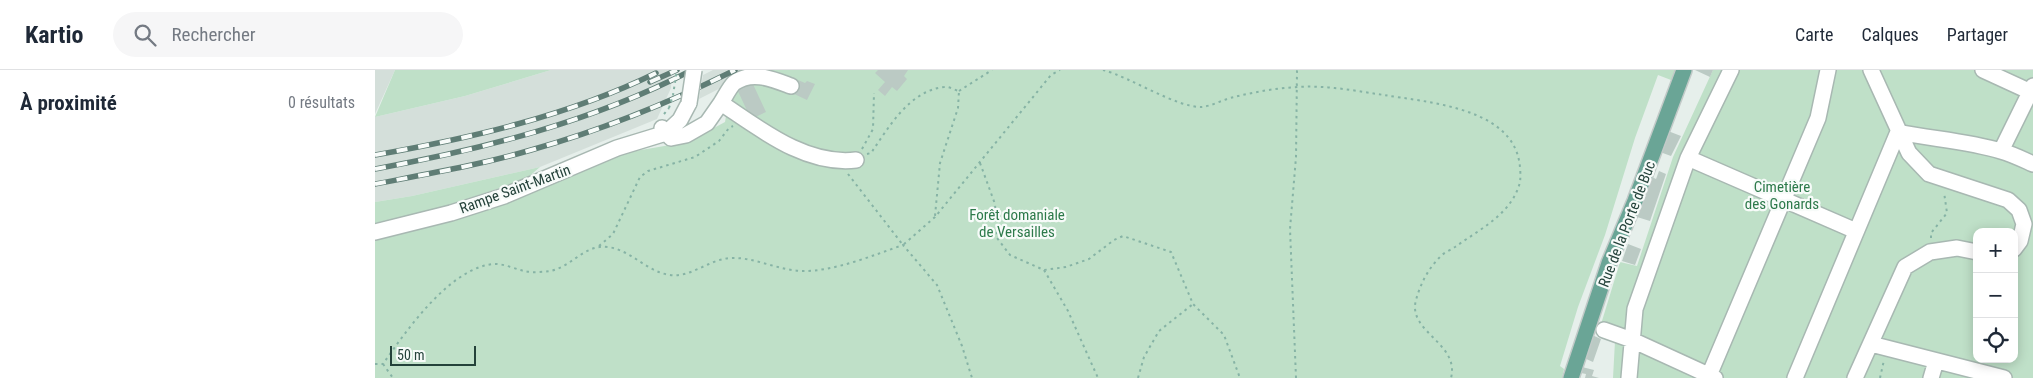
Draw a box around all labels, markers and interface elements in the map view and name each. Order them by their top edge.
search box [113,12,463,57]
text: Kartio [25,21,83,49]
icon: search [131,21,159,49]
text: Rechercher [171,23,256,46]
text: Carte [1795,24,1834,45]
text: Calques [1862,24,1919,45]
text: Partager [1947,24,2008,45]
text: À proximité [20,91,117,115]
text: 0 résultats [288,93,355,112]
street label: Rue de la Porte de Buc [1595,158,1659,290]
street label: Rampe Saint-Martin [457,161,573,217]
park label: Cimetière des Gonards [1745,178,1819,213]
park label: Forêt domaniale de Versailles [969,206,1065,241]
map controls [1973,228,2018,363]
button: + [1973,228,2018,273]
button: − [1973,273,2018,318]
button: locate [1973,318,2018,363]
scale bar [390,343,476,366]
text: 50 m [397,347,425,363]

